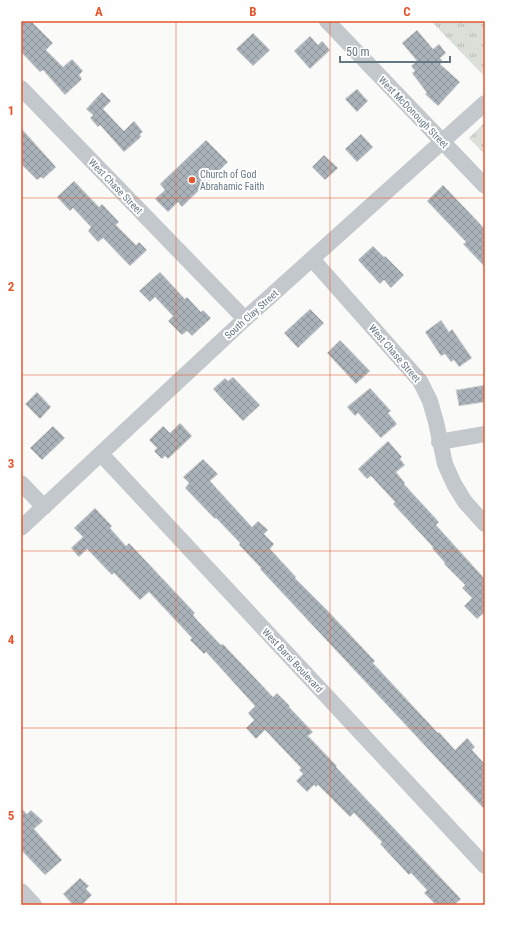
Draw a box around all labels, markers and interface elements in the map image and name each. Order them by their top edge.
text: A [95,4,103,19]
text: B [249,4,257,19]
text: C [403,4,411,19]
scale bar [340,38,450,64]
text: 50 m [346,45,370,59]
street label: West McDonough Street [377,74,451,150]
text: 1 [8,103,14,118]
street label: West Chase Street [87,157,145,216]
place label: Church of God Abrahamic Faith [200,169,264,192]
marker: Church of God Abrahamic Faith [187,175,197,185]
text: 2 [8,279,15,294]
street label: South Clay Street [222,288,280,341]
street label: West Chase Street [367,322,422,384]
text: 3 [8,456,14,471]
street label: West Barsi Boulevard [260,626,325,695]
text: 4 [8,632,15,647]
text: 5 [8,808,15,823]

